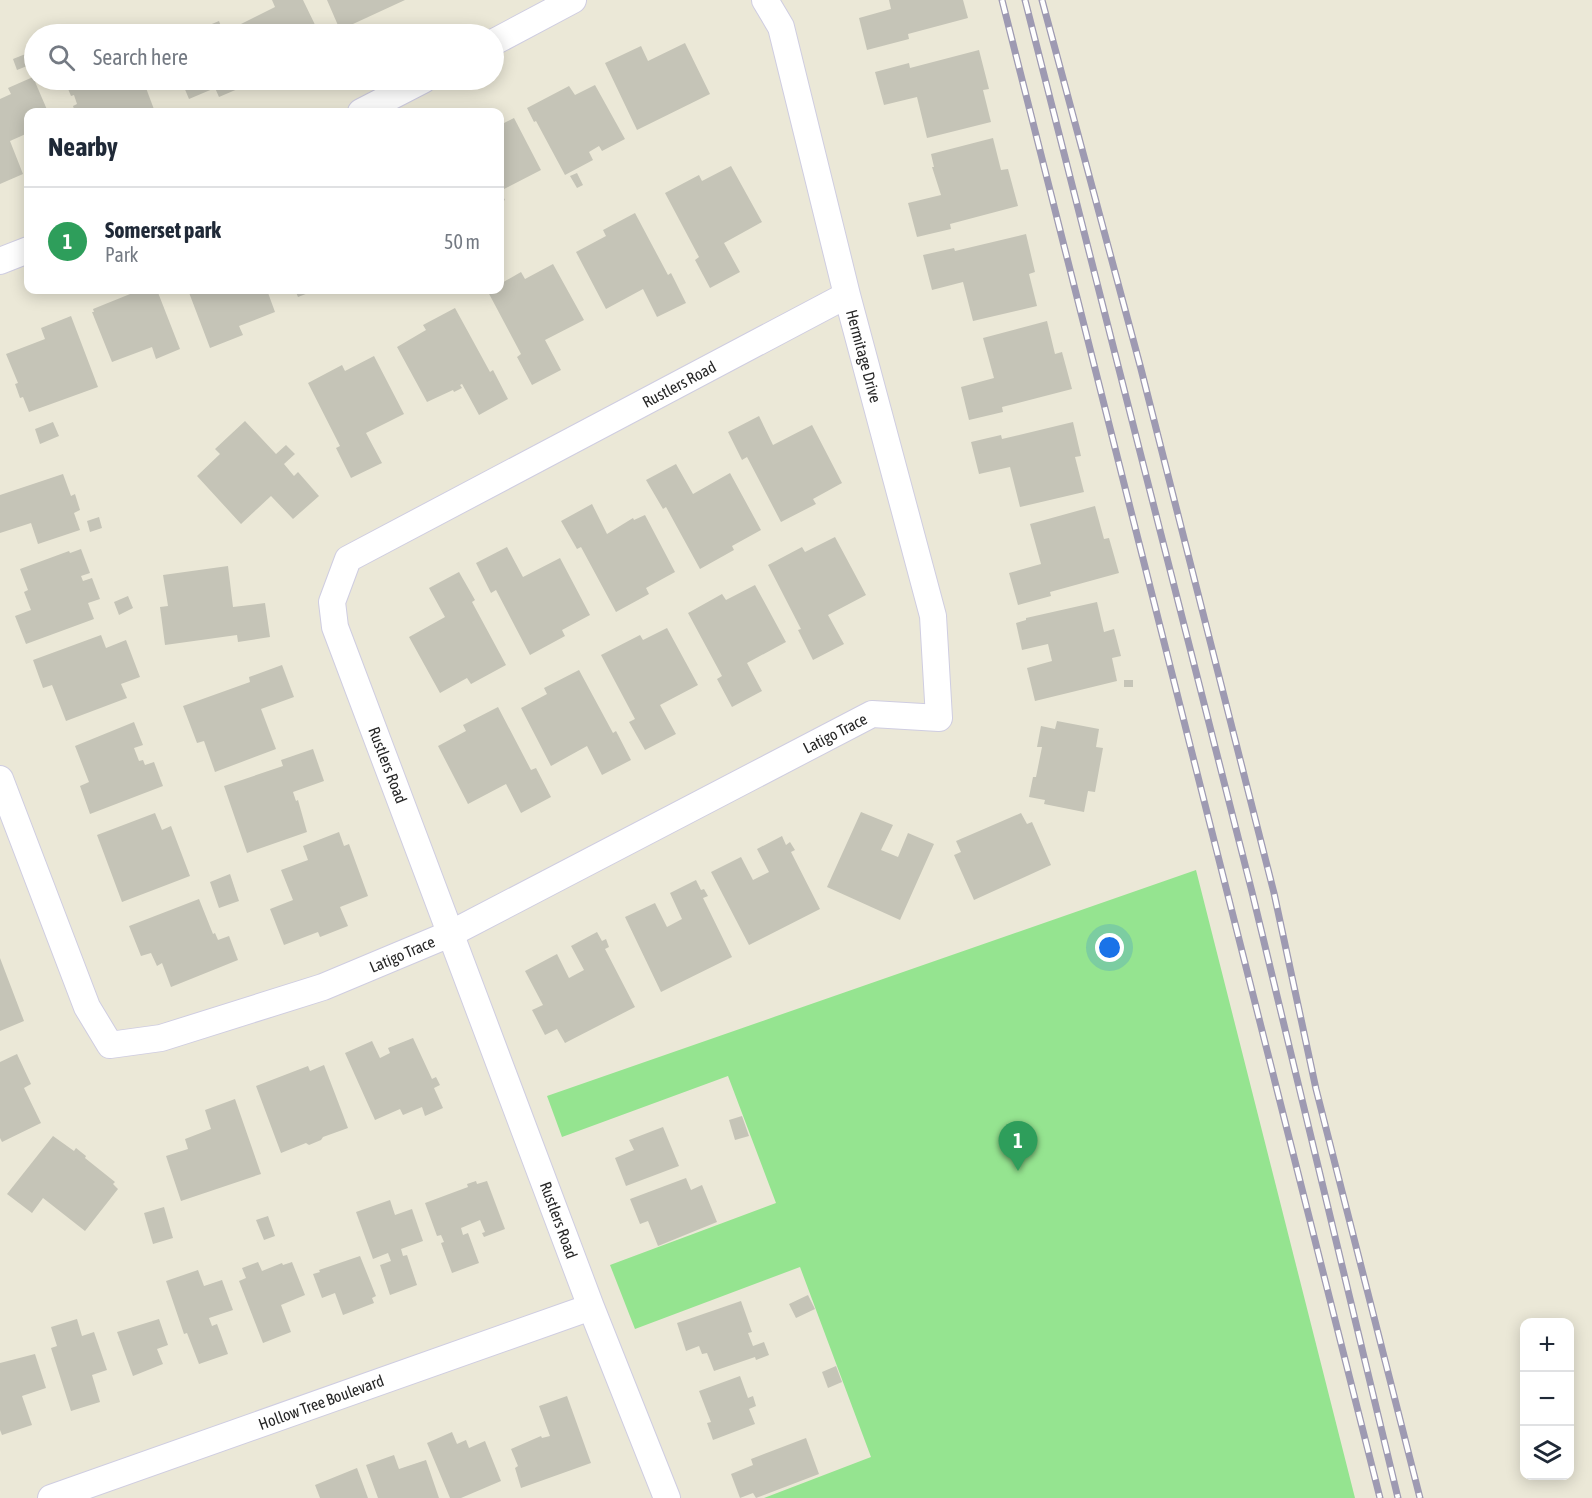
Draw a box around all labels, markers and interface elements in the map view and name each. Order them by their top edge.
search box [24,24,504,90]
icon: search [45,41,78,74]
text: Search here [93,44,188,70]
text: Nearby [48,132,118,162]
text: Somerset park [105,217,221,243]
text: 1 [63,230,72,253]
text: 50 m [444,230,480,253]
text: Park [105,243,138,266]
street label: Hermitage Drive [842,307,885,405]
street label: Rustlers Road [639,357,719,411]
street label: Latigo Trace [800,709,870,758]
street label: Rustlers Road [365,724,411,806]
street label: Latigo Trace [367,932,438,977]
your location [1095,933,1124,962]
pin: 1 [998,1122,1038,1171]
street label: Rustlers Road [537,1179,581,1261]
map controls [1520,1318,1574,1480]
button: + [1520,1318,1574,1372]
street label: Hollow Tree Boulevard [256,1371,386,1433]
button: − [1520,1372,1574,1426]
button: layers [1520,1426,1574,1480]

